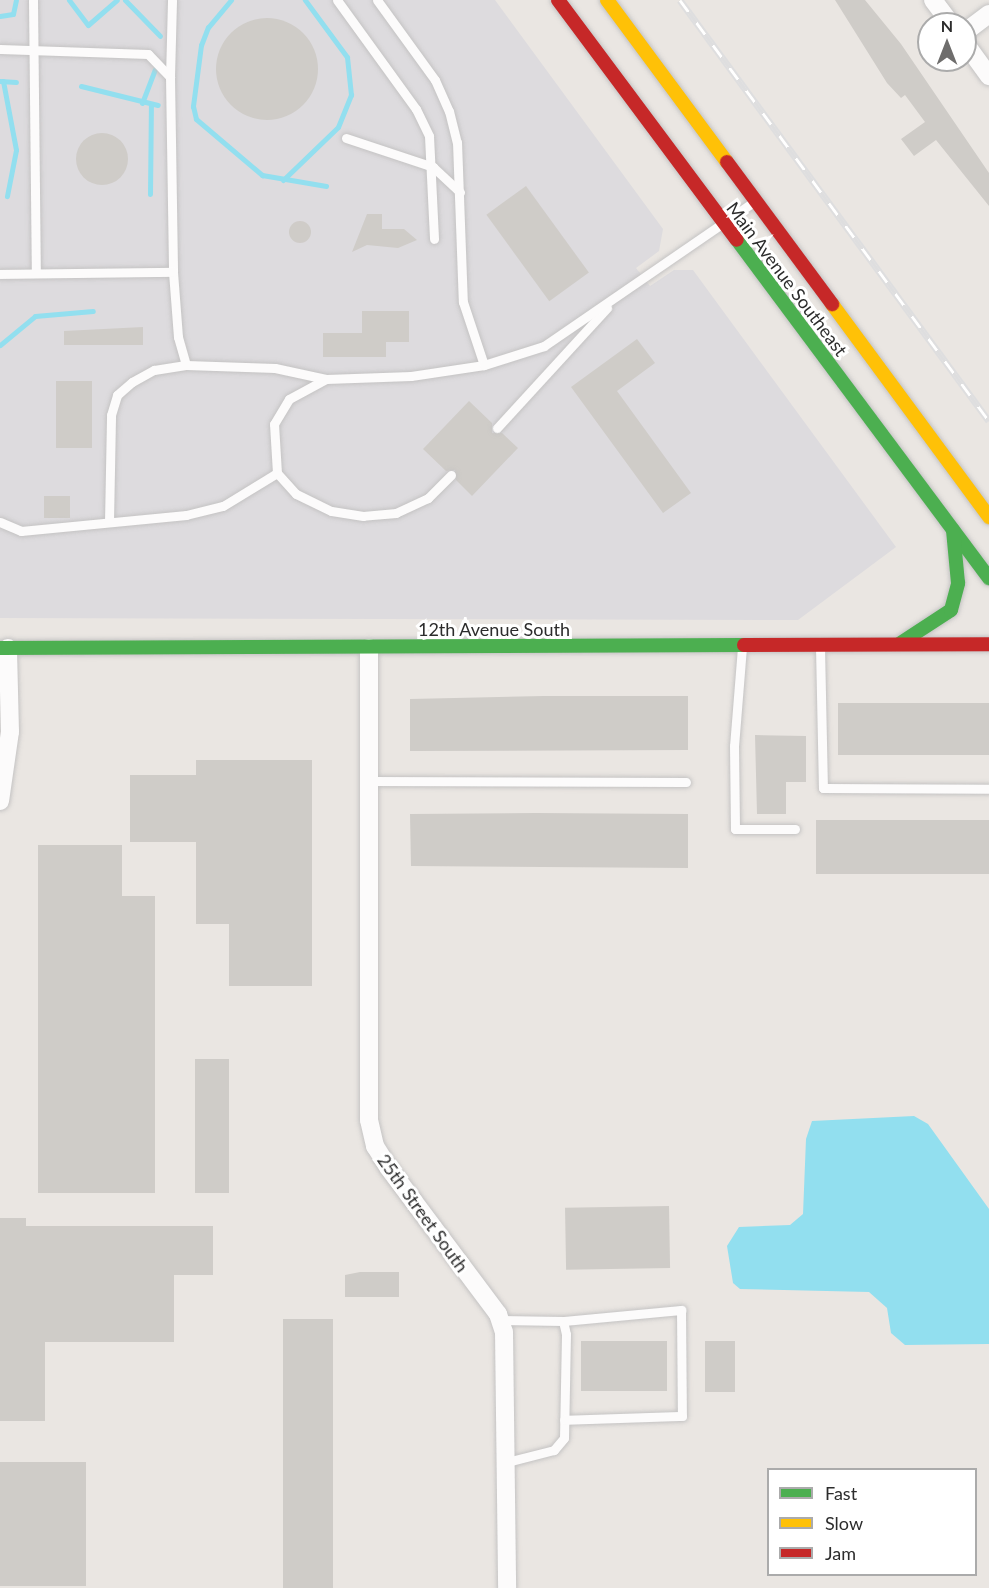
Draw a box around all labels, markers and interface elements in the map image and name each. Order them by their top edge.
north arrow [917,12,977,72]
text: N [941,16,953,35]
street label: Main Avenue Southeast [722,198,852,360]
street label: 12th Avenue South [418,618,570,640]
street label: 25th Street South [373,1150,473,1276]
legend [767,1468,977,1576]
text: Fast [825,1482,857,1504]
text: Slow [825,1512,863,1534]
text: Jam [825,1542,856,1564]

